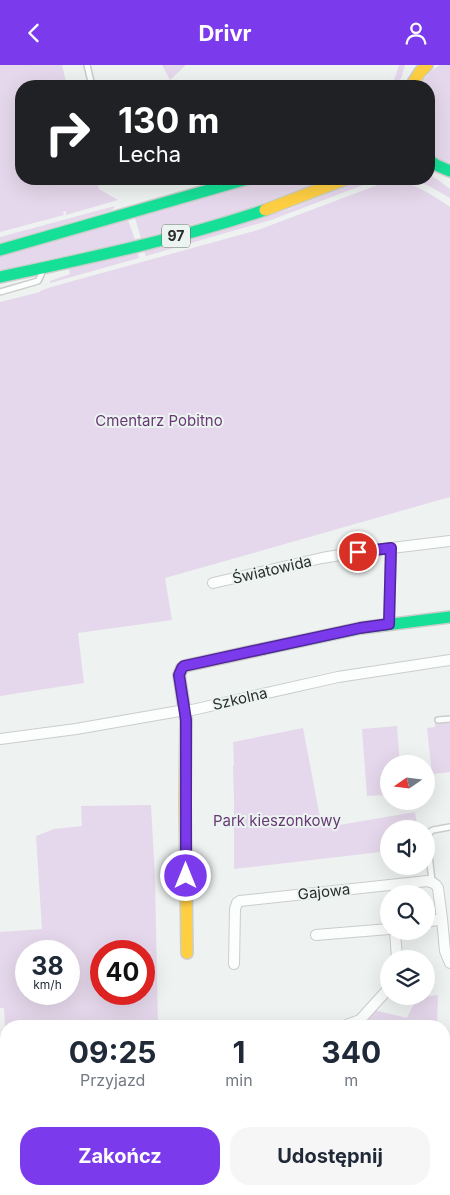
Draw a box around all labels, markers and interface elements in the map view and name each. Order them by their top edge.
icon: back [20,19,48,47]
icon: person [402,19,430,47]
text: Drivr [198,20,252,46]
text: 130 m [118,99,220,141]
icon: right [35,100,100,165]
text: Lecha [118,141,181,167]
road number: 97 [162,225,190,247]
park label: Cmentarz Pobitno [95,411,223,430]
pin [337,531,379,573]
icon: arrive [344,538,372,566]
street label: Światowida [230,551,313,588]
street label: Szkolna [211,683,269,714]
north arrow [380,755,435,810]
map controls [380,755,435,1005]
park label: Park kieszonkowy [213,811,342,830]
button: sound [380,820,435,875]
position arrow [159,849,211,901]
street label: Gajowa [297,879,351,904]
button: search [380,885,435,940]
speed limit sign: 40 [90,940,155,1005]
button: layers [380,950,435,1005]
text: 38 [31,951,64,981]
text: km/h [33,977,62,992]
text: 09:25 [69,1034,157,1070]
text: 1 [232,1034,245,1070]
text: 340 [321,1034,381,1070]
text: Przyjazd [80,1070,145,1090]
text: min [225,1070,253,1090]
text: m [344,1070,358,1090]
button: Zakończ [20,1127,220,1185]
button: Udostępnij [230,1127,430,1185]

